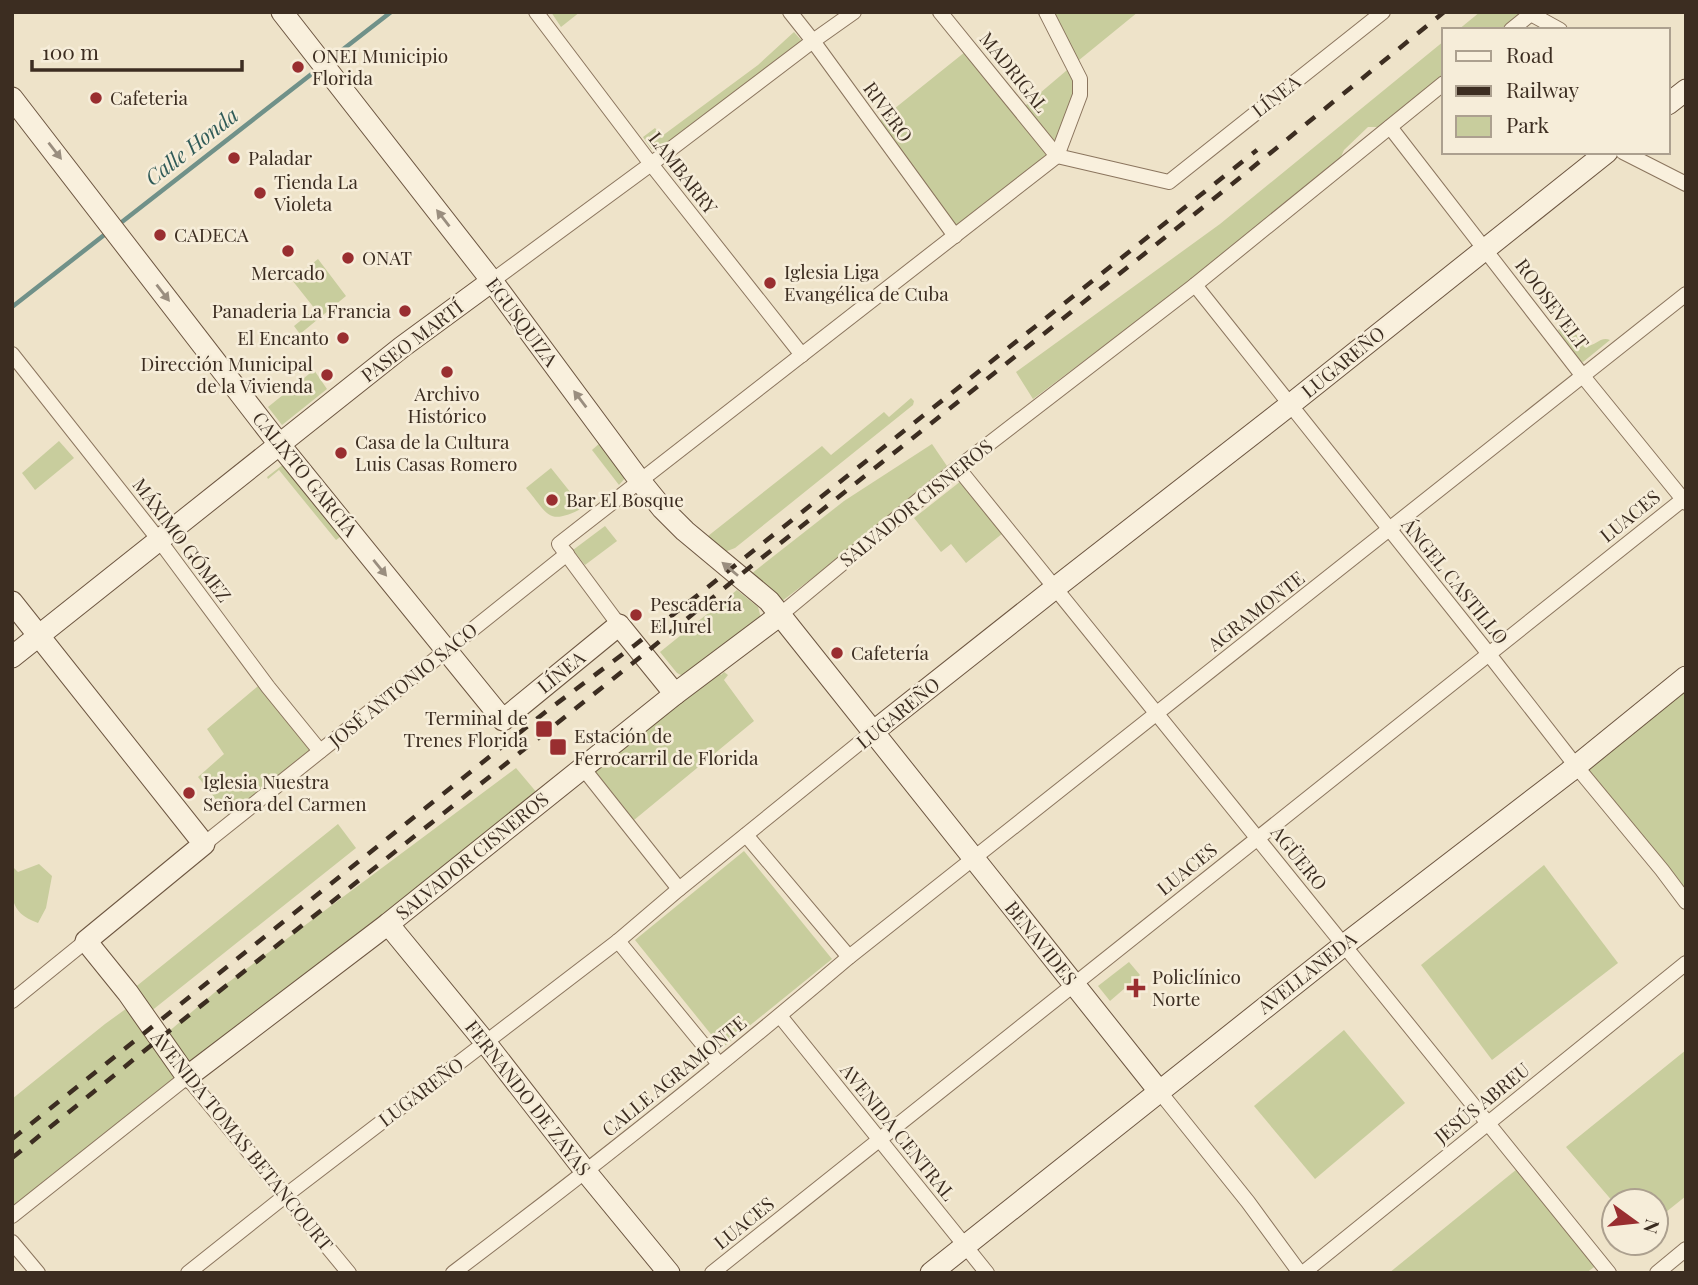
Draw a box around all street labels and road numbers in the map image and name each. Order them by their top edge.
street label: MADRIGAL [974,26,1055,117]
street label: LÍNEA [1246,68,1306,122]
street label: RIVERO [858,76,920,147]
street label: LAMBARRY [644,126,725,219]
street label: ROOSEVELT [1510,253,1596,354]
street label: EGUSQUIZA [481,272,565,372]
street label: PASEO MARTÍ [355,293,468,387]
street label: LUGAREÑO [1295,320,1389,403]
street label: CALIXTO GARCÍA [247,405,365,542]
street label: SALVADOR CISNEROS [834,432,997,572]
street label: MÁXIMO GÓMEZ [128,472,238,607]
street label: LUACES [1594,483,1665,547]
street label: ÁNGEL CASTILLO [1396,511,1515,649]
street label: AGRAMONTE [1201,564,1309,657]
street label: JOSÉ ANTONIO SACO [322,616,482,753]
street label: LÍNEA [531,643,591,698]
street label: LUGAREÑO [850,671,944,754]
street label: SALVADOR CISNEROS [390,785,553,925]
street label: AGÜERO [1265,819,1334,895]
street label: LUACES [1151,836,1222,900]
street label: BENAVIDES [1000,895,1084,990]
street label: AVELLANEDA [1251,925,1362,1020]
street label: CALLE AGRAMONTE [596,1009,751,1142]
street label: FERNANDO DE ZAYAS [460,1014,598,1180]
street label: AVENIDA TOMAS BETANCOURT [145,1024,340,1256]
street label: LUGAREÑO [373,1051,468,1132]
street label: JESÚS ABREU [1428,1056,1534,1149]
street label: AVENIDA CENTRAL [835,1057,962,1205]
street label: LUACES [708,1190,779,1254]

